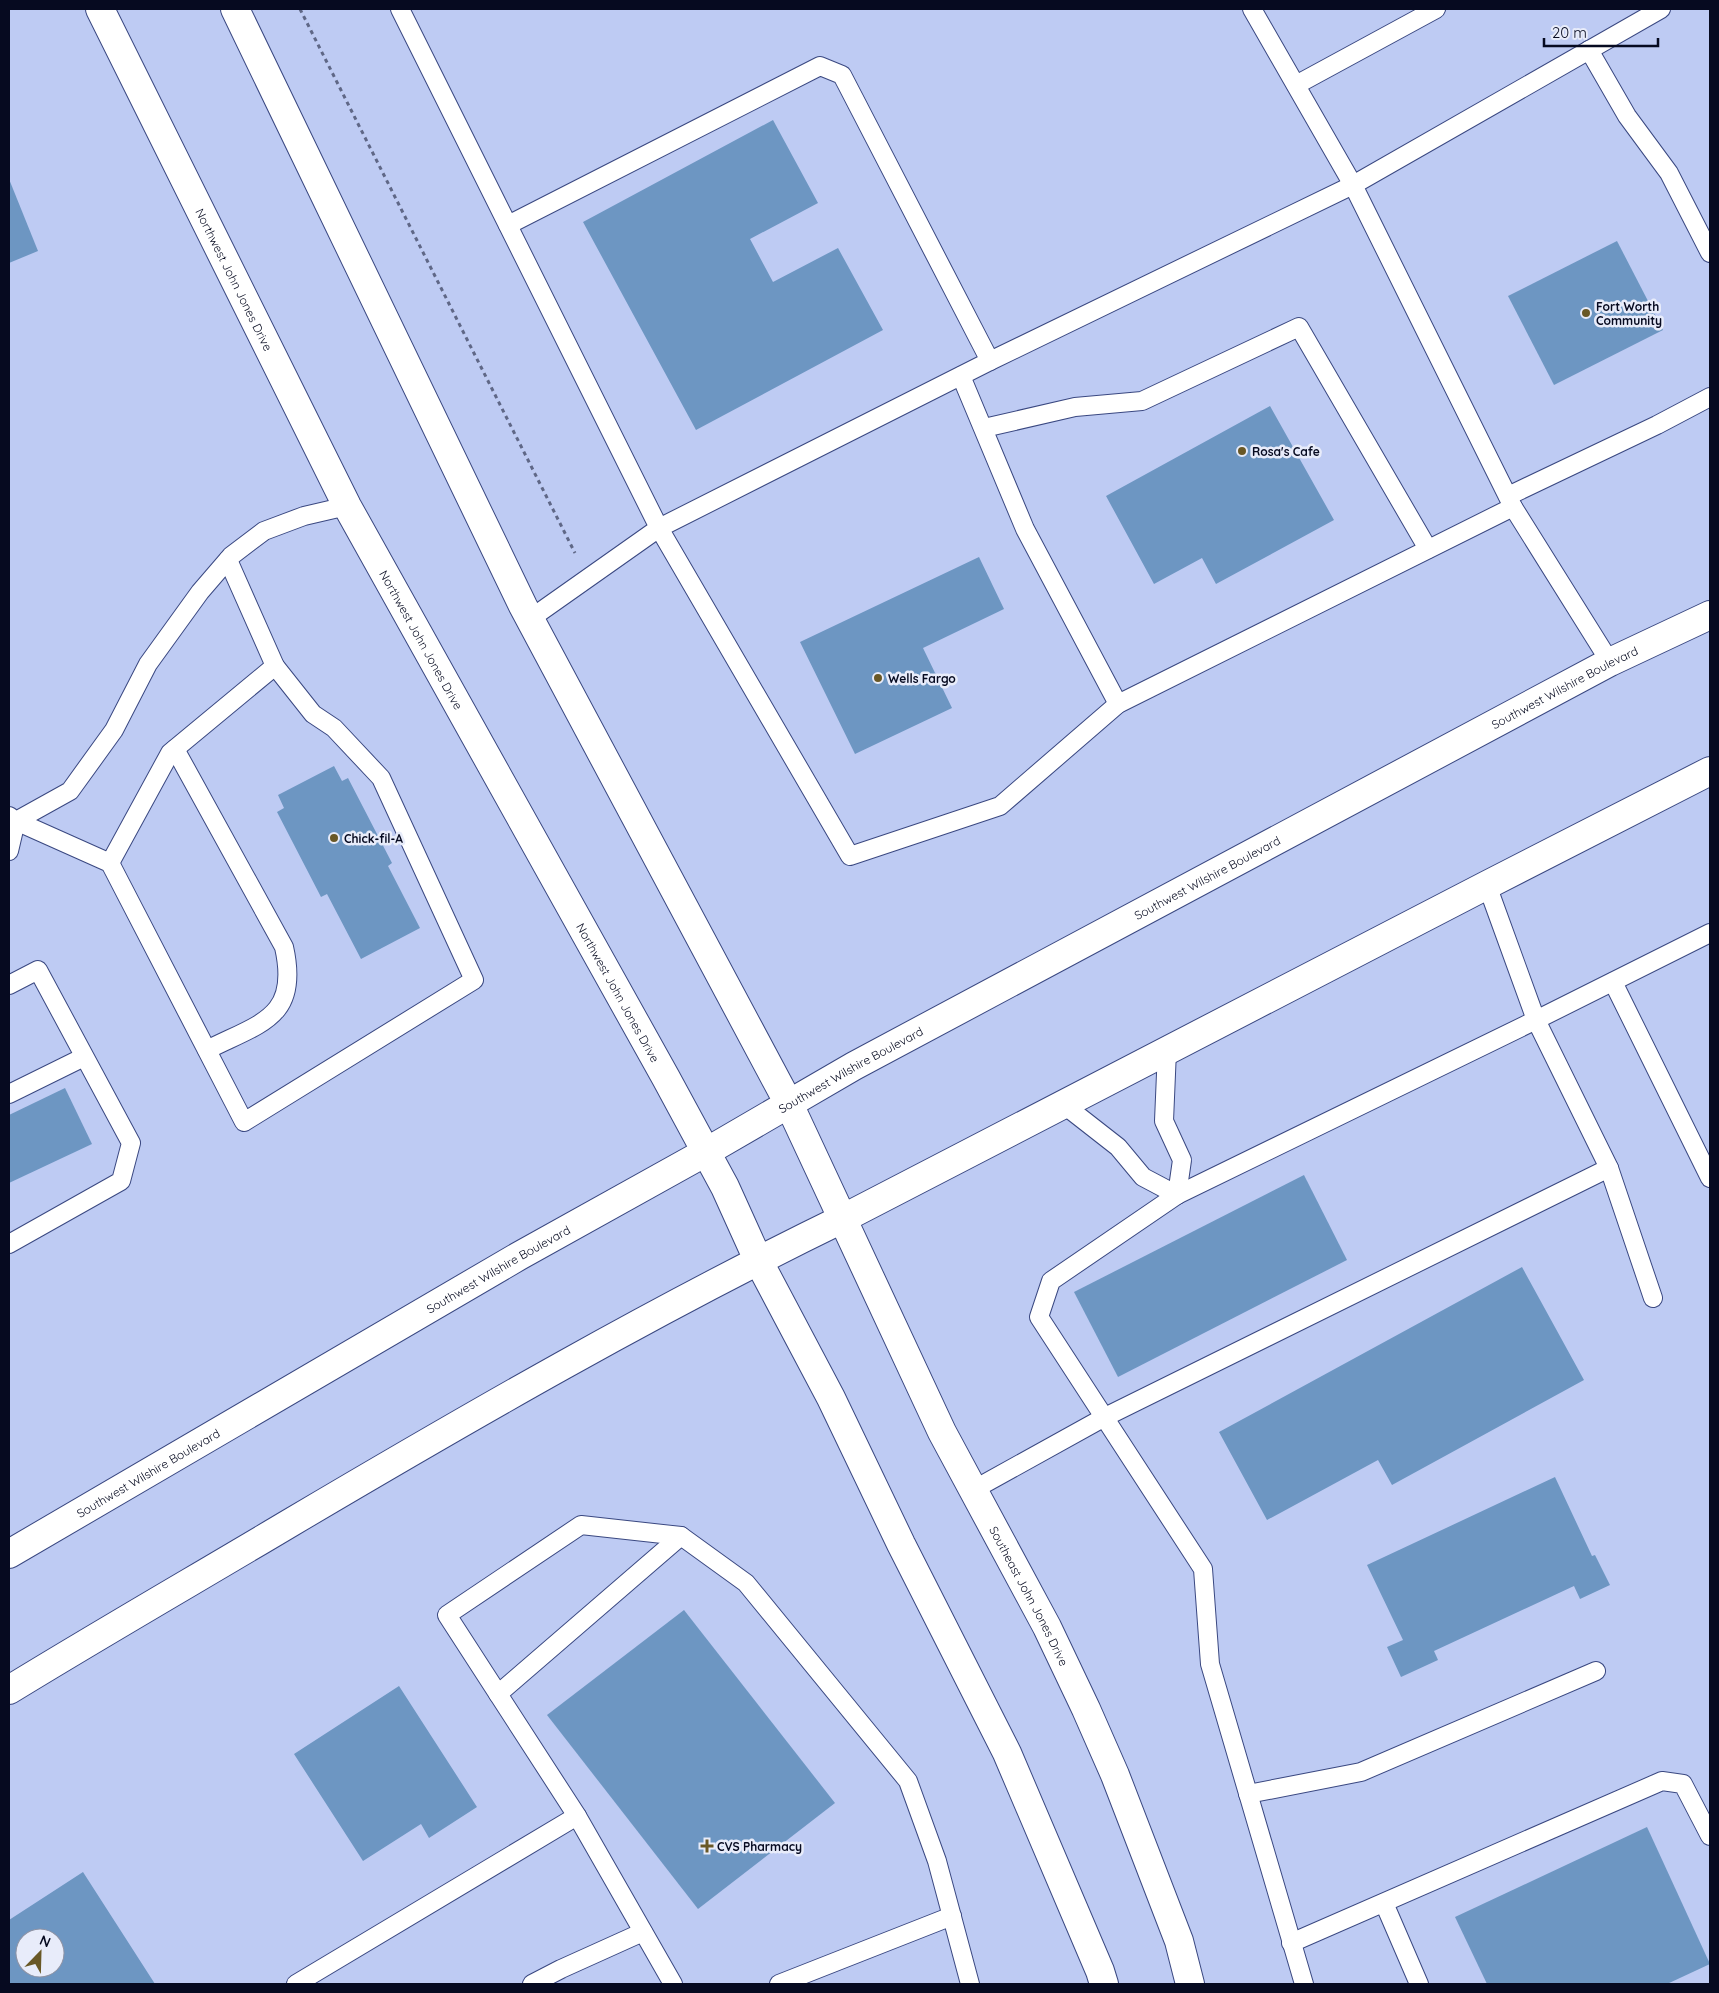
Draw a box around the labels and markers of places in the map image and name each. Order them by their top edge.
place label: Fort Worth Community [1596,299,1662,328]
marker: Fort Worth Community [1580,307,1592,319]
place label: Rosa's Cafe [1252,444,1320,459]
marker: Rosa's Cafe [1236,445,1248,457]
place label: Wells Fargo [888,671,956,686]
marker: Wells Fargo [872,672,884,684]
place label: Chick-fil-A [344,831,403,846]
marker: Chick-fil-A [328,832,340,844]
place label: CVS Pharmacy [717,1839,802,1854]
marker: CVS Pharmacy [701,1840,713,1852]

